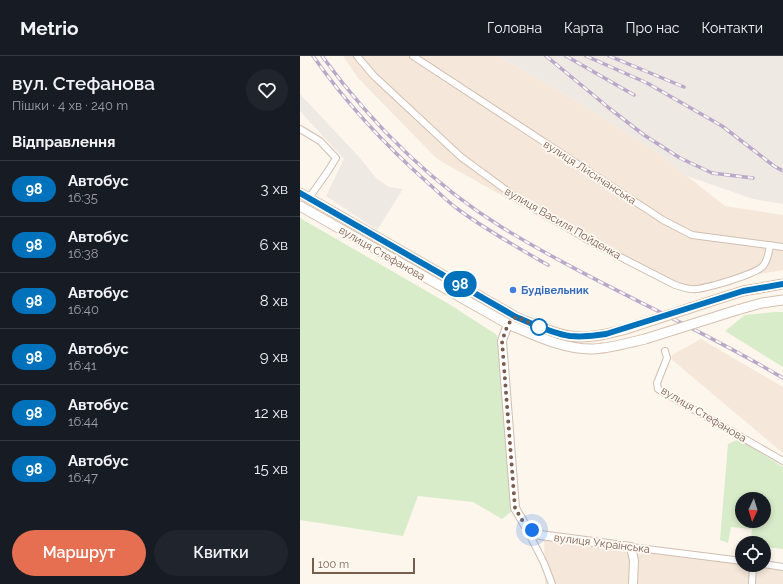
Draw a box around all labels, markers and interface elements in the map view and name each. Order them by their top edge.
text: Metrio [20,17,79,39]
text: Головна [487,20,542,36]
text: Карта [564,20,604,36]
text: Про нас [626,20,680,36]
text: Контакти [702,20,763,36]
button: heart [246,69,288,111]
text: вул. Стефанова [12,72,155,94]
text: Пішки · 4 хв · 240 m [12,98,128,113]
text: Відправлення [12,133,115,151]
street label: вулиця Лисичанська [541,138,638,207]
text: Автобус [68,172,129,190]
text: 3 хв [261,180,288,198]
text: 98 [26,181,42,197]
street label: вулиця Василя Пойденка [502,185,623,262]
text: 16:35 [68,190,98,205]
street label: вулиця Стефанова [336,223,427,283]
text: Автобус [68,228,129,246]
text: 6 хв [260,236,288,254]
text: 98 [26,237,42,253]
text: 16:38 [68,246,99,261]
line badge: 98 [442,271,478,297]
text: 98 [452,276,468,292]
text: Автобус [68,284,129,302]
place label: Будівельник [521,284,590,297]
marker: Будівельник [508,285,518,295]
text: 8 хв [260,292,288,310]
text: 98 [26,293,42,309]
text: 16:40 [68,302,99,317]
unlabelled marker [530,318,548,336]
text: Автобус [68,340,129,358]
text: 9 хв [260,348,288,366]
text: 98 [26,349,42,365]
text: 16:41 [68,358,97,373]
street label: вулиця Стефанова [659,384,749,445]
text: Автобус [68,396,129,414]
text: 12 хв [254,404,288,422]
text: 98 [26,405,42,421]
text: 16:44 [68,414,98,429]
text: Автобус [68,452,129,470]
text: 15 хв [254,460,288,478]
text: 98 [26,461,42,477]
text: 16:47 [68,470,98,485]
north arrow [735,492,771,528]
map controls [735,492,771,572]
your location [522,520,542,540]
button: Маршрут [12,530,146,576]
button: Квитки [154,530,288,576]
street label: вулиця Українська [553,531,651,556]
button: locate [735,536,771,572]
scale bar [312,556,415,575]
text: 100 m [318,558,349,571]

